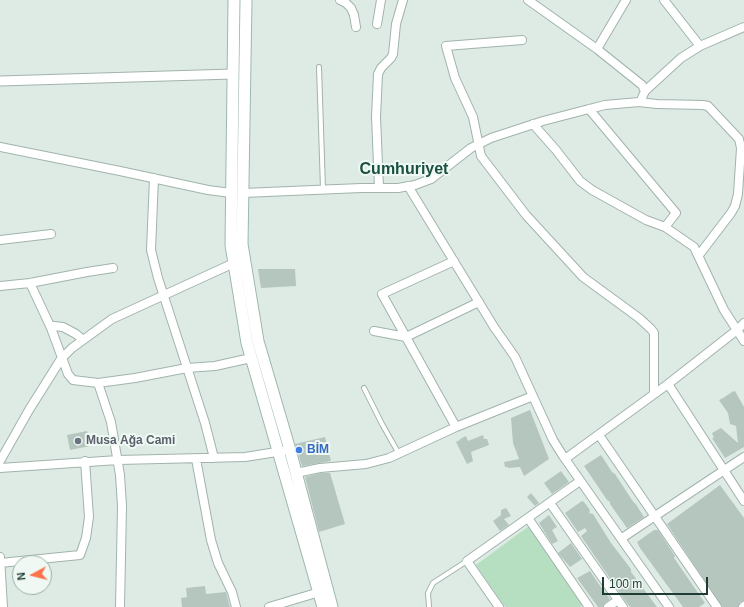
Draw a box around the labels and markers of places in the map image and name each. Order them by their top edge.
place label: Musa Ağa Cami [86,434,175,448]
marker: Musa Ağa Cami [73,436,83,446]
place label: BİM [307,443,329,457]
marker: BİM [294,445,304,455]

